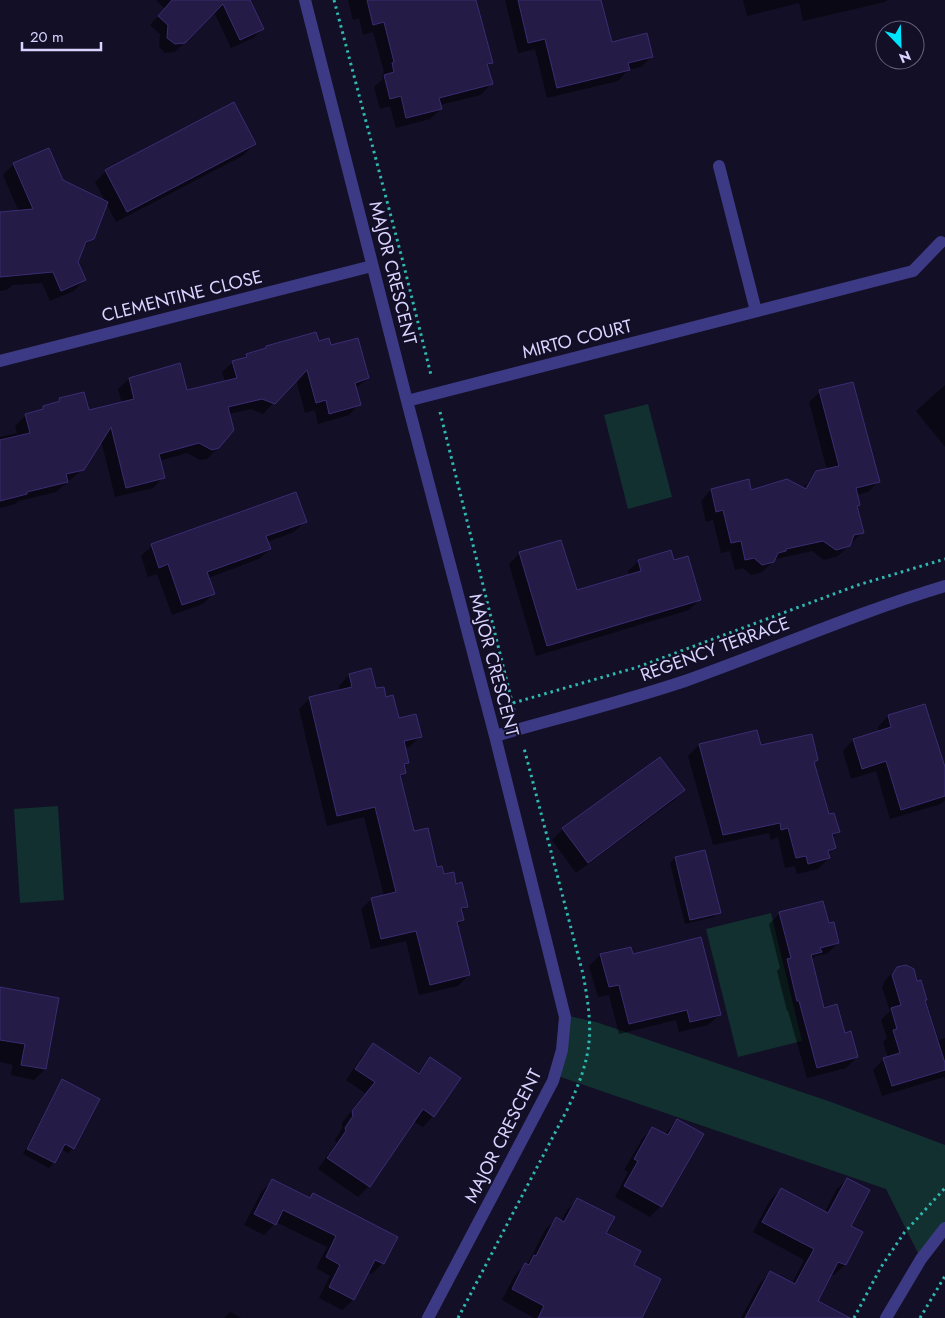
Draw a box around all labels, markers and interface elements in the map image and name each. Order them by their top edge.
scale bar [22,20,101,52]
north arrow [875,20,925,70]
text: 20 m [30,26,64,48]
text: N [896,46,914,68]
street label: MAJOR CRESCENT [363,198,424,348]
street label: CLEMENTINE CLOSE [99,263,265,329]
street label: MIRTO COURT [519,313,635,365]
street label: MAJOR CRESCENT [462,591,526,740]
street label: REGENCY TERRACE [637,610,793,688]
street label: MAJOR CRESCENT [458,1064,548,1207]

